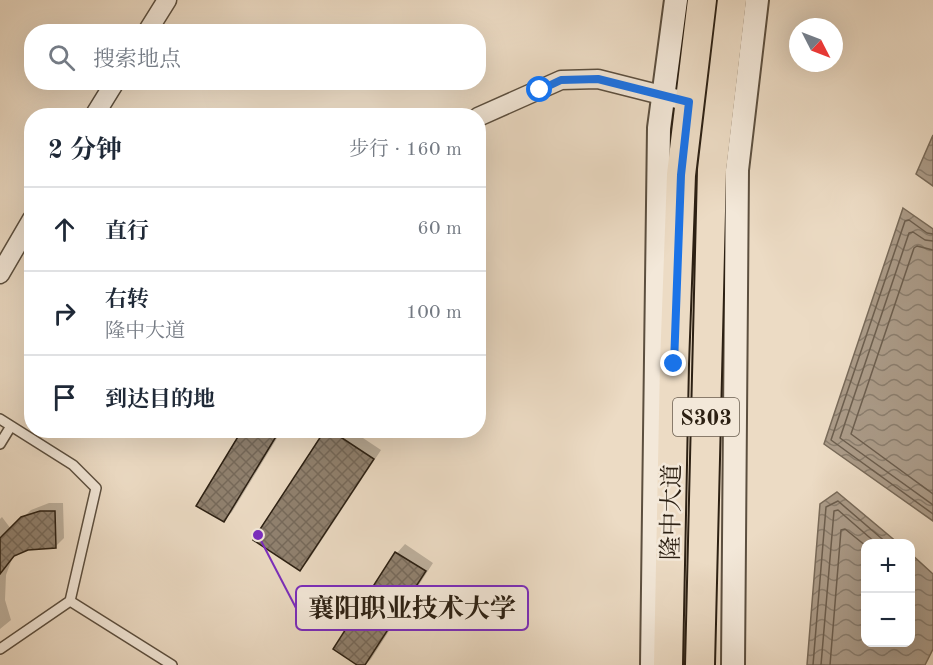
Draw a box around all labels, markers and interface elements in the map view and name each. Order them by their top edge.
north arrow [789,18,843,72]
search box [24,24,486,90]
icon: search [45,41,78,74]
text: 搜索地点 [93,49,181,71]
route start [526,76,552,102]
text: 2 分钟 [48,138,122,164]
text: 步行 · 160 m [349,140,462,160]
icon: ahead [48,213,81,246]
text: 60 m [417,219,462,239]
text: 直行 [105,221,149,243]
text: 右转 [105,289,149,311]
icon: right [48,297,81,330]
text: 100 m [406,303,462,323]
text: 隆中大道 [105,322,185,342]
route end [660,350,686,376]
icon: arrive [48,381,81,414]
text: 到达目的地 [105,389,215,411]
road number: S303 [673,398,739,436]
street label: 隆中大道 [657,464,686,560]
map controls [861,539,915,647]
button: + [861,539,915,593]
callout: 襄阳职业技术大学 [296,586,528,630]
button: − [861,593,915,647]
text: 襄阳职业技术大学 [308,594,516,623]

